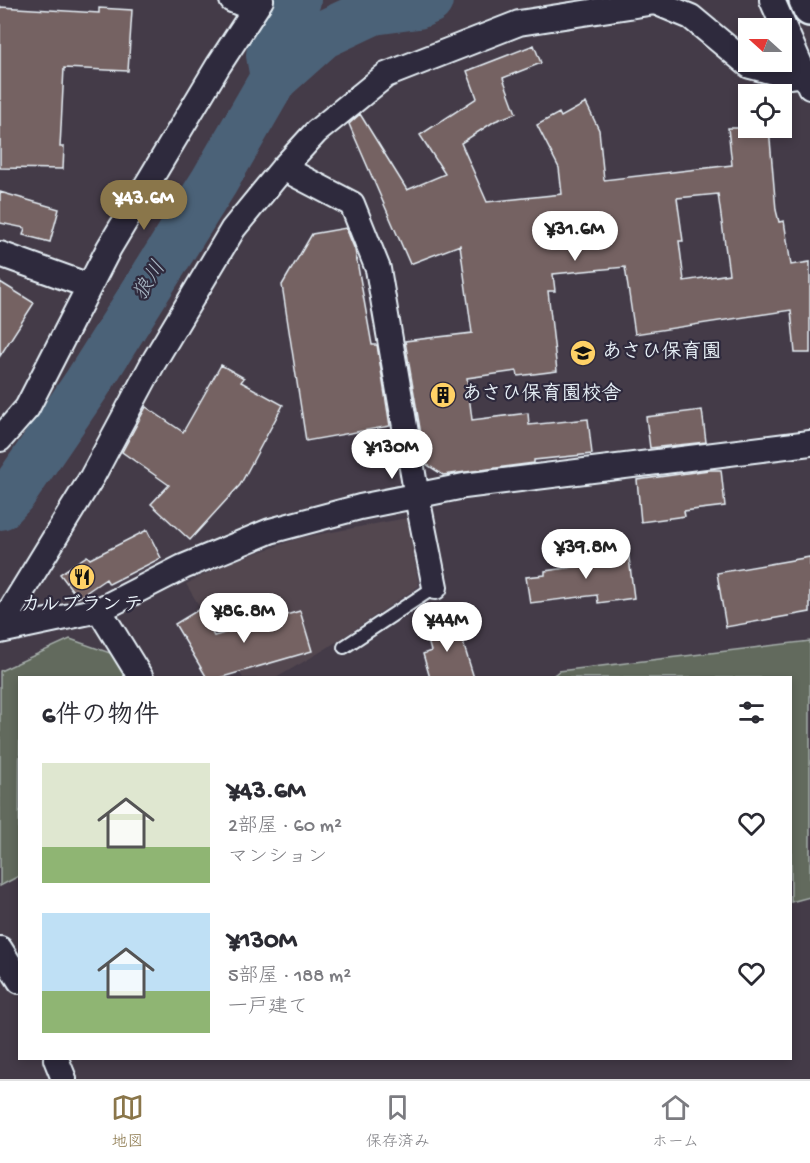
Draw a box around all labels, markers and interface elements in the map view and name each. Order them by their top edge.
north arrow [738,18,792,72]
map controls [738,18,792,138]
button: locate [738,84,792,138]
pin: ¥43.6M [95,180,193,231]
text: ¥43.6M [114,188,174,211]
pin: ¥31.6M [526,211,624,262]
text: ¥31.6M [546,219,604,242]
water label: 狼川 [128,257,173,306]
school or university icon: あさひ保育園 [568,338,598,368]
place label: あさひ保育園 [602,340,721,365]
building icon: あさひ保育園校舎 [428,380,458,410]
place label: あさひ保育園校舎 [462,382,621,407]
pin: ¥130M [350,429,434,480]
text: ¥130M [366,437,418,460]
pin: ¥39.8M [537,529,635,580]
text: ¥39.8M [556,537,616,560]
restaurant icon: カルブランテ [67,562,97,592]
pin: ¥86.8M [195,593,293,644]
place label: カルブランテ [21,594,143,618]
text: ¥86.8M [213,601,275,624]
pin: ¥44M [411,602,483,653]
text: ¥44M [426,610,468,633]
icon: filters [735,696,768,729]
text: 6件の物件 [42,702,159,733]
text: ¥43.6M [228,777,305,808]
icon: home [90,787,162,859]
icon: heart [735,807,768,840]
text: 2部屋 · 60 m² [228,816,342,839]
text: マンション [228,847,327,870]
text: ¥130M [228,927,297,958]
icon: home [90,937,162,1009]
icon: heart [735,957,768,990]
text: 5部屋 · 188 m² [228,966,351,989]
text: 一戸建て [228,997,308,1020]
tab: 地図 [111,1091,144,1153]
tab: 保存済み [366,1091,430,1153]
tab: ホーム [652,1091,699,1153]

